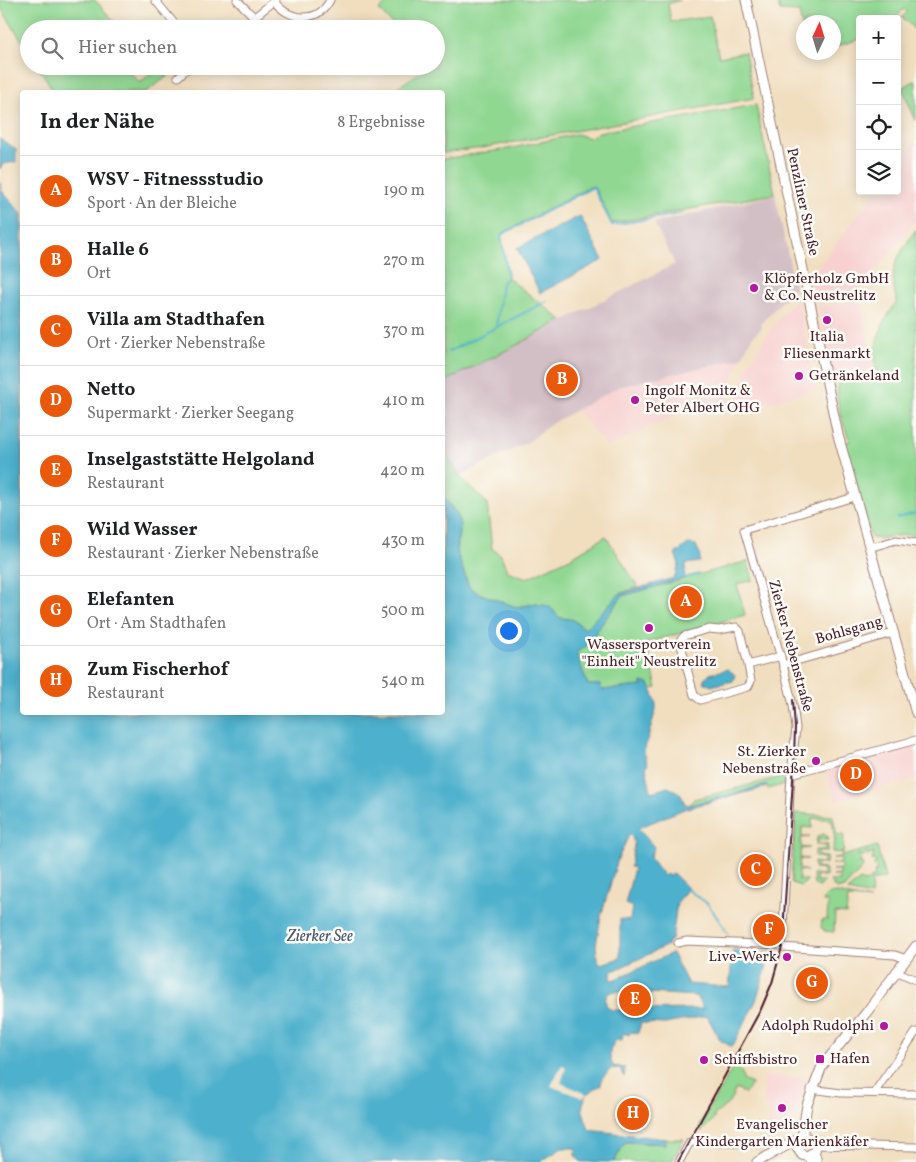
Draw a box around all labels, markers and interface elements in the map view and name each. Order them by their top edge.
north arrow [796,15,841,60]
map controls [856,15,901,195]
button: + [856,15,901,60]
search box [20,20,445,75]
icon: search [38,34,66,62]
text: Hier suchen [78,35,177,61]
button: − [856,60,901,105]
button: locate [856,105,901,150]
text: In der Nähe [40,108,155,137]
text: 8 Ergebnisse [337,112,425,134]
street label: Penzliner Straße [780,146,824,258]
button: layers [856,150,901,195]
text: WSV - Fitnessstudio [87,167,263,193]
text: A [50,180,62,202]
text: 190 m [383,180,425,202]
text: Sport · An der Bleiche [87,193,237,215]
text: Halle 6 [87,237,149,263]
text: B [51,250,61,272]
text: 270 m [383,250,425,272]
text: Ort [87,263,111,285]
place label: Klöpferholz GmbH & Co. Neustrelitz [764,269,889,307]
marker: Klöpferholz GmbH & Co. Neustrelitz [748,282,760,294]
text: Villa am Stadthafen [87,307,265,333]
marker: Italia Fliesenmarkt [821,314,833,326]
text: C [51,320,61,342]
text: 370 m [383,320,425,342]
place label: Italia Fliesenmarkt [783,327,871,365]
text: Ort · Zierker Nebenstraße [87,333,265,355]
pin: B [546,361,578,399]
place label: Getränkeland [809,366,899,387]
marker: Getränkeland [793,370,805,382]
text: Netto [87,377,135,403]
place label: Ingolf Monitz & Peter Albert OHG [645,381,760,419]
text: D [50,390,62,412]
text: 410 m [382,390,425,412]
marker: Ingolf Monitz & Peter Albert OHG [629,394,641,406]
text: Supermarkt · Zierker Seegang [87,403,294,425]
text: Inselgaststätte Helgoland [87,447,315,473]
text: E [51,460,61,482]
text: 420 m [380,460,425,482]
text: Restaurant [87,473,165,495]
text: Wild Wasser [87,517,198,543]
text: F [51,530,61,552]
text: 430 m [381,530,425,552]
text: Restaurant · Zierker Nebenstraße [87,543,319,565]
street label: Zierker Nebenstraße [762,578,818,714]
pin: A [670,583,702,621]
text: Elefanten [87,587,175,613]
text: G [50,600,62,622]
text: 500 m [381,600,425,622]
street label: Bohlsgang [813,611,885,651]
text: Ort · Am Stadthafen [87,613,226,635]
your location [496,618,522,644]
marker: Wassersportverein "Einheit" Neustrelitz [643,622,655,634]
place label: Wassersportverein "Einheit" Neustrelitz [581,635,717,673]
text: Zum Fischerhof [87,657,228,683]
text: H [50,670,62,692]
text: 540 m [381,670,425,692]
text: Restaurant [87,683,165,705]
place label: St. Zierker Nebenstraße [722,742,806,780]
marker: St. Zierker Nebenstraße [810,755,822,767]
pin: D [840,756,872,794]
pin: C [740,851,772,889]
pin: F [753,911,785,949]
water label: Zierker See [286,926,353,948]
place label: Live-Werk [709,947,777,968]
marker: Live-Werk [781,951,793,963]
pin: G [796,964,828,1002]
pin: E [619,981,651,1019]
place label: Adolph Rudolphi [761,1016,874,1037]
marker: Adolph Rudolphi [878,1020,890,1032]
place label: Hafen [830,1049,870,1070]
place label: Schiffsbistro [714,1050,797,1071]
marker: Hafen [814,1053,826,1065]
marker: Schiffsbistro [698,1054,710,1066]
pin: H [617,1095,649,1133]
marker: Evangelischer Kindergarten Marienkäfer [776,1102,788,1114]
place label: Evangelischer Kindergarten Marienkäfer [695,1115,869,1153]

